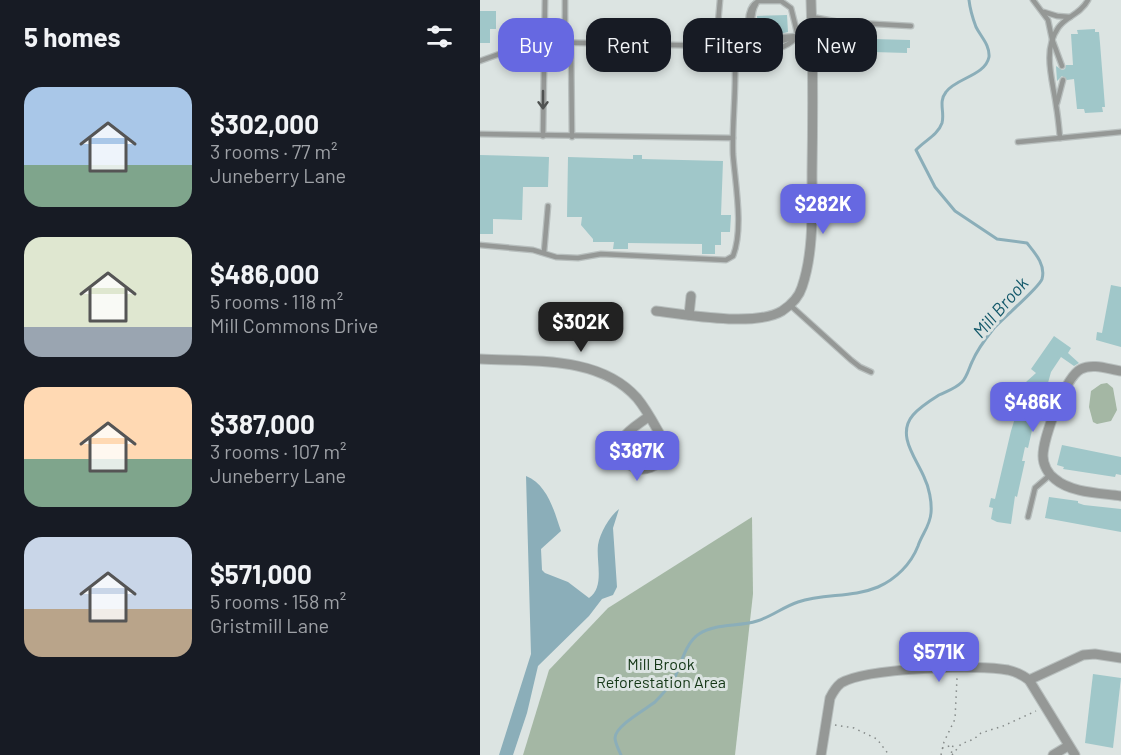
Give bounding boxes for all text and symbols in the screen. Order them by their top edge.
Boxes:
chip: Buy [498,18,574,72]
chip: Rent [586,18,671,72]
chip: Filters [683,18,783,72]
chip: New [795,18,877,72]
icon: filters [423,20,456,53]
text: 5 homes [24,21,121,52]
one-way arrow [537,90,549,110]
text: $302,000 [210,108,319,139]
icon: home [72,111,144,183]
text: 3 rooms · 77 m² [210,139,338,163]
text: Juneberry Lane [210,163,346,187]
pin: $282K [781,184,865,235]
text: $282K [794,191,852,215]
text: $486,000 [210,258,319,289]
icon: home [72,261,144,333]
water label: Mill Brook [968,272,1033,342]
text: 5 rooms · 118 m² [210,289,343,313]
pin: $302K [539,302,623,353]
text: $302K [552,309,610,333]
text: Mill Commons Drive [210,313,378,337]
pin: $486K [991,382,1075,433]
text: $486K [1004,389,1062,413]
text: $387,000 [210,408,315,439]
icon: home [72,411,144,483]
pin: $387K [595,431,679,482]
text: $387K [609,438,665,462]
text: 3 rooms · 107 m² [210,439,346,463]
text: Juneberry Lane [210,463,346,487]
text: $571,000 [210,558,312,589]
icon: home [72,561,144,633]
text: 5 rooms · 158 m² [210,589,346,613]
text: Gristmill Lane [210,613,329,637]
pin: $571K [897,632,981,683]
text: $571K [913,639,965,663]
park label: Mill Brook Reforestation Area [596,654,726,691]

